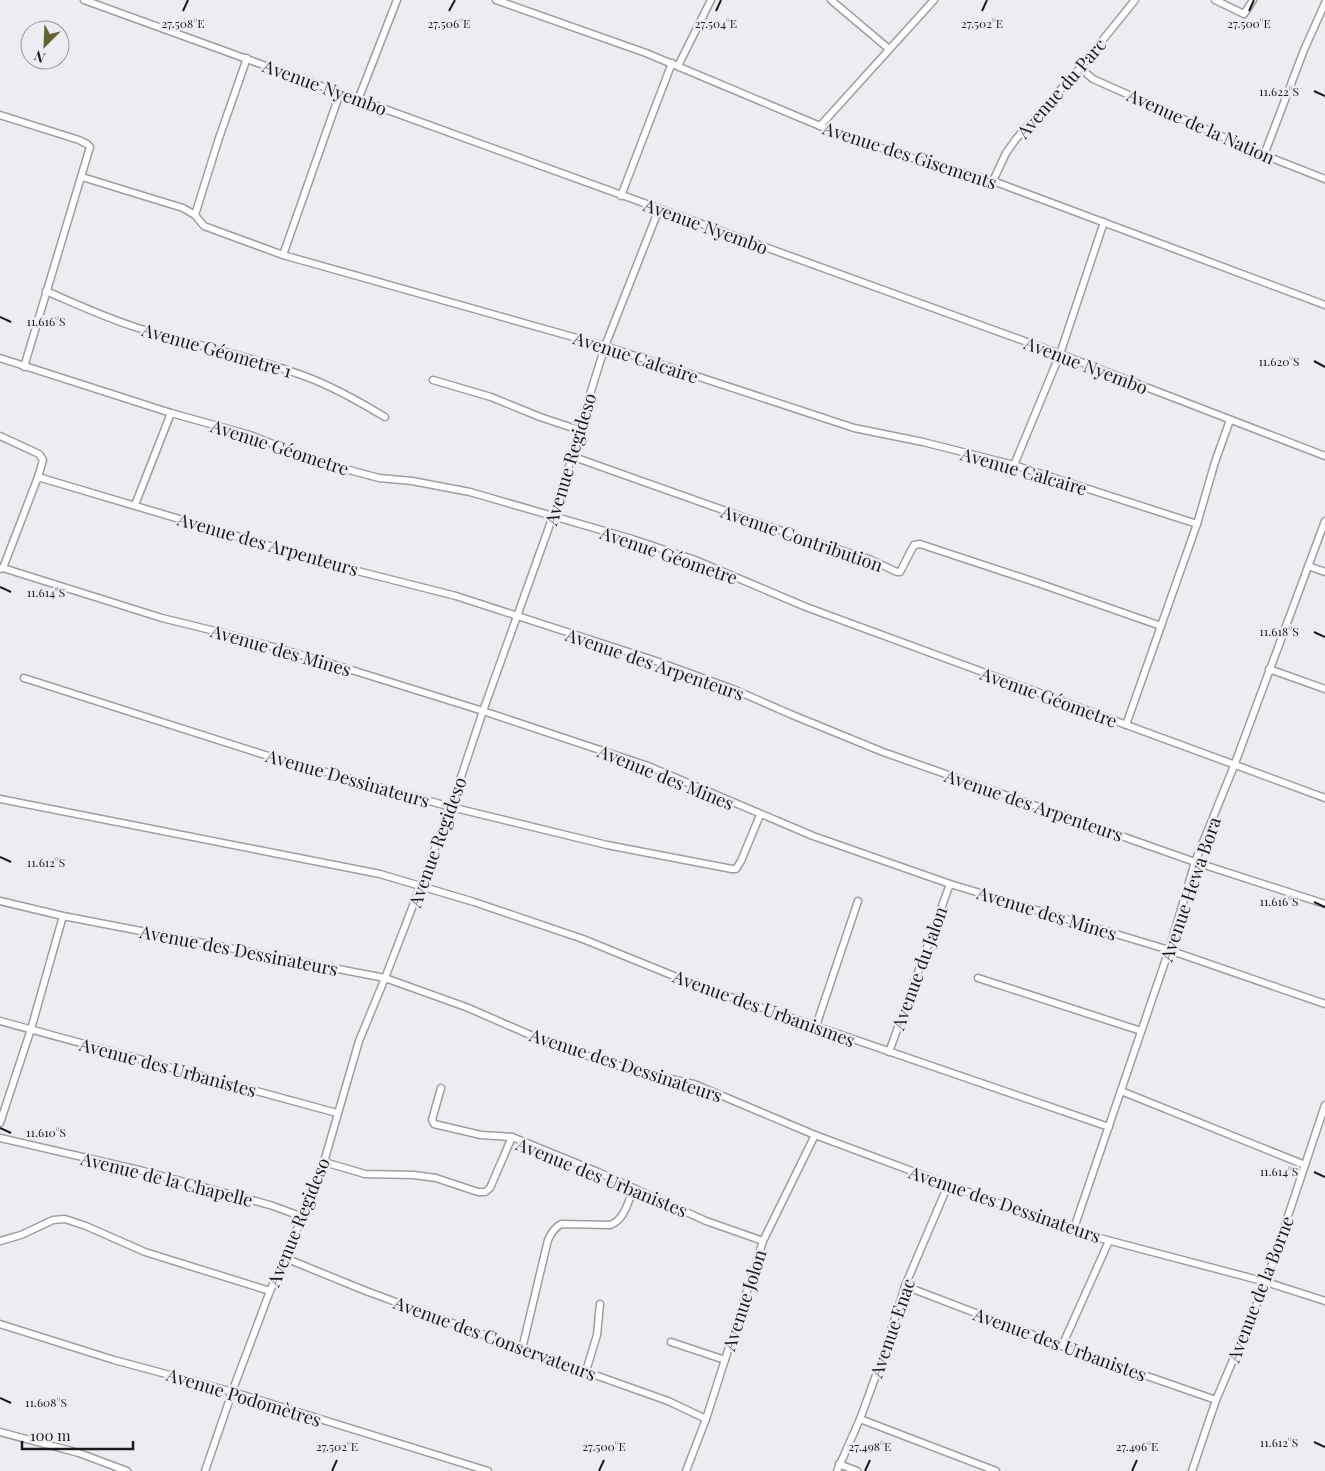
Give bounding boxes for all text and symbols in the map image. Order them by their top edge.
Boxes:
text: 27.508°E [162,15,204,31]
text: 27.506°E [428,15,470,31]
text: 27.504°E [695,15,737,31]
text: 27.502°E [961,15,1003,31]
text: 27.500°E [1227,15,1271,31]
north arrow [20,20,70,70]
street label: Avenue du Parc [1010,33,1111,144]
text: N [31,47,48,68]
street label: Avenue Nyembo [259,53,390,121]
street label: Avenue de la Nation [1122,82,1279,169]
text: 11.622°S [1259,83,1299,99]
street label: Avenue des Gisements [819,115,1000,194]
street label: Avenue Nyembo [640,192,771,260]
text: 11.616°S [26,313,66,329]
street label: Avenue Géometre 1 [138,317,295,383]
street label: Avenue Calcaire [570,325,702,388]
street label: Avenue Nyembo [1020,330,1151,400]
text: 11.620°S [1258,353,1300,369]
street label: Avenue Regideso [538,390,602,529]
street label: Avenue Géometre [207,413,352,481]
street label: Avenue Calcaire [957,441,1090,500]
street label: Avenue Contribution [717,499,886,577]
street label: Avenue des Arpenteurs [174,506,361,581]
street label: Avenue Géometre [596,520,741,590]
text: 11.614°S [27,584,65,600]
street label: Avenue des Mines [207,618,354,681]
street label: Avenue des Arpenteurs [562,622,747,706]
text: 11.618°S [1259,623,1299,639]
street label: Avenue Géometre [976,661,1121,733]
street label: Avenue des Mines [593,738,738,815]
street label: Avenue Dessinateurs [262,743,433,813]
street label: Avenue des Arpenteurs [941,763,1126,847]
street label: Avenue Regideso [402,773,472,911]
street label: Avenue Hewa Bora [1154,814,1226,965]
text: 11.612°S [27,854,65,870]
street label: Avenue des Mines [973,880,1120,946]
text: 11.616°S [1259,893,1299,909]
street label: Avenue du Jalon [885,903,952,1034]
street label: Avenue des Dessinateurs [137,919,340,981]
street label: Avenue des Urbanismes [669,964,858,1052]
street label: Avenue des Dessinateurs [526,1022,725,1107]
street label: Avenue des Urbanistes [76,1032,259,1102]
text: 11.610°S [26,1124,66,1140]
street label: Avenue des Urbanistes [512,1131,691,1222]
street label: Avenue de la Chapelle [77,1146,256,1212]
street label: Avenue Regideso [261,1154,335,1291]
street label: Avenue des Dessinateurs [905,1160,1104,1248]
text: 11.614°S [1260,1163,1298,1179]
street label: Avenue de la Borne [1221,1212,1299,1366]
street label: Avenue Jolon [716,1246,772,1354]
street label: Avenue Enac [864,1275,920,1382]
street label: Avenue des Conservateurs [390,1290,600,1386]
street label: Avenue des Urbanistes [969,1301,1150,1386]
street label: Avenue Podomètres [163,1362,324,1432]
text: 11.608°S [25,1394,67,1410]
scale bar [22,1418,134,1450]
text: 100 m [30,1425,71,1445]
text: 11.612°S [1260,1434,1298,1450]
text: 27.502°E [316,1438,358,1454]
text: 27.500°E [582,1438,626,1454]
text: 27.498°E [849,1438,891,1454]
text: 27.496°E [1116,1438,1158,1454]

